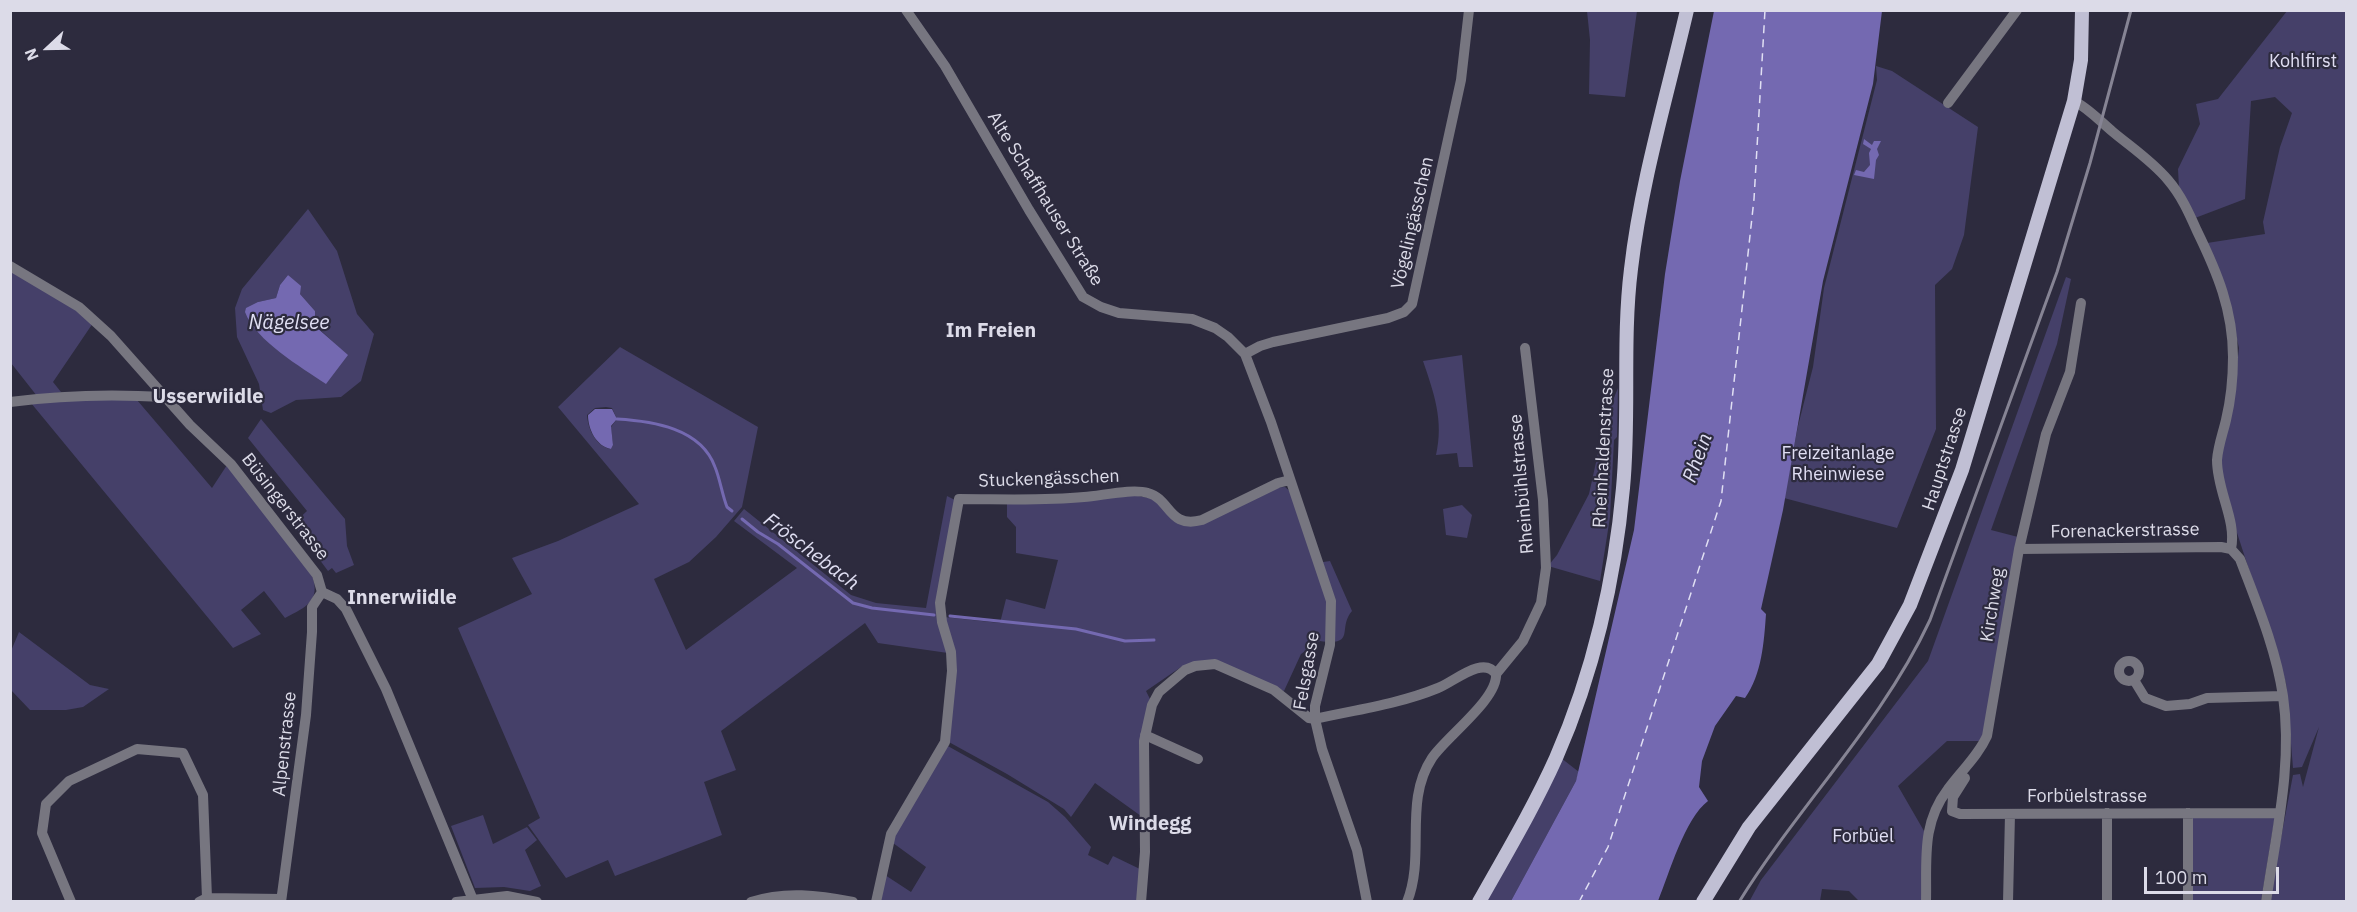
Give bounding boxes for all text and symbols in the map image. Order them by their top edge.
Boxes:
north arrow [18,18,78,78]
text: N [20,46,43,64]
park label: Kohlfirst [2269,51,2337,73]
street label: Alte Schaffhauser Straße [982,108,1108,290]
street label: Vögelingässchen [1387,155,1439,291]
water label: Nägelsee [249,311,329,335]
district label: Im Freien [946,319,1036,343]
street label: Rheinhaldenstrasse [1589,368,1619,528]
district label: Usserwiidle [152,385,264,409]
street label: Hauptstrasse [1918,404,1972,514]
street label: Rheinbühlstrasse [1505,413,1539,555]
water label: Rhein [1678,430,1718,486]
park label: Freizeitanlage Rheinwiese [1781,443,1895,486]
street label: Büsingerstrasse [237,449,333,565]
street label: Stuckengässchen [978,466,1120,492]
water label: Fröschebach [758,508,864,596]
street label: Forenackerstrasse [2050,519,2200,543]
street label: Kirchweg [1976,566,2010,644]
district label: Innerwiidle [347,586,457,610]
street label: Felsgasse [1289,630,1325,712]
street label: Alpenstrasse [269,690,301,798]
street label: Forbüelstrasse [2027,786,2147,808]
district label: Windegg [1109,812,1191,836]
park label: Forbüel [1832,826,1894,848]
scale bar [2147,855,2282,893]
text: 100 m [2155,866,2207,889]

